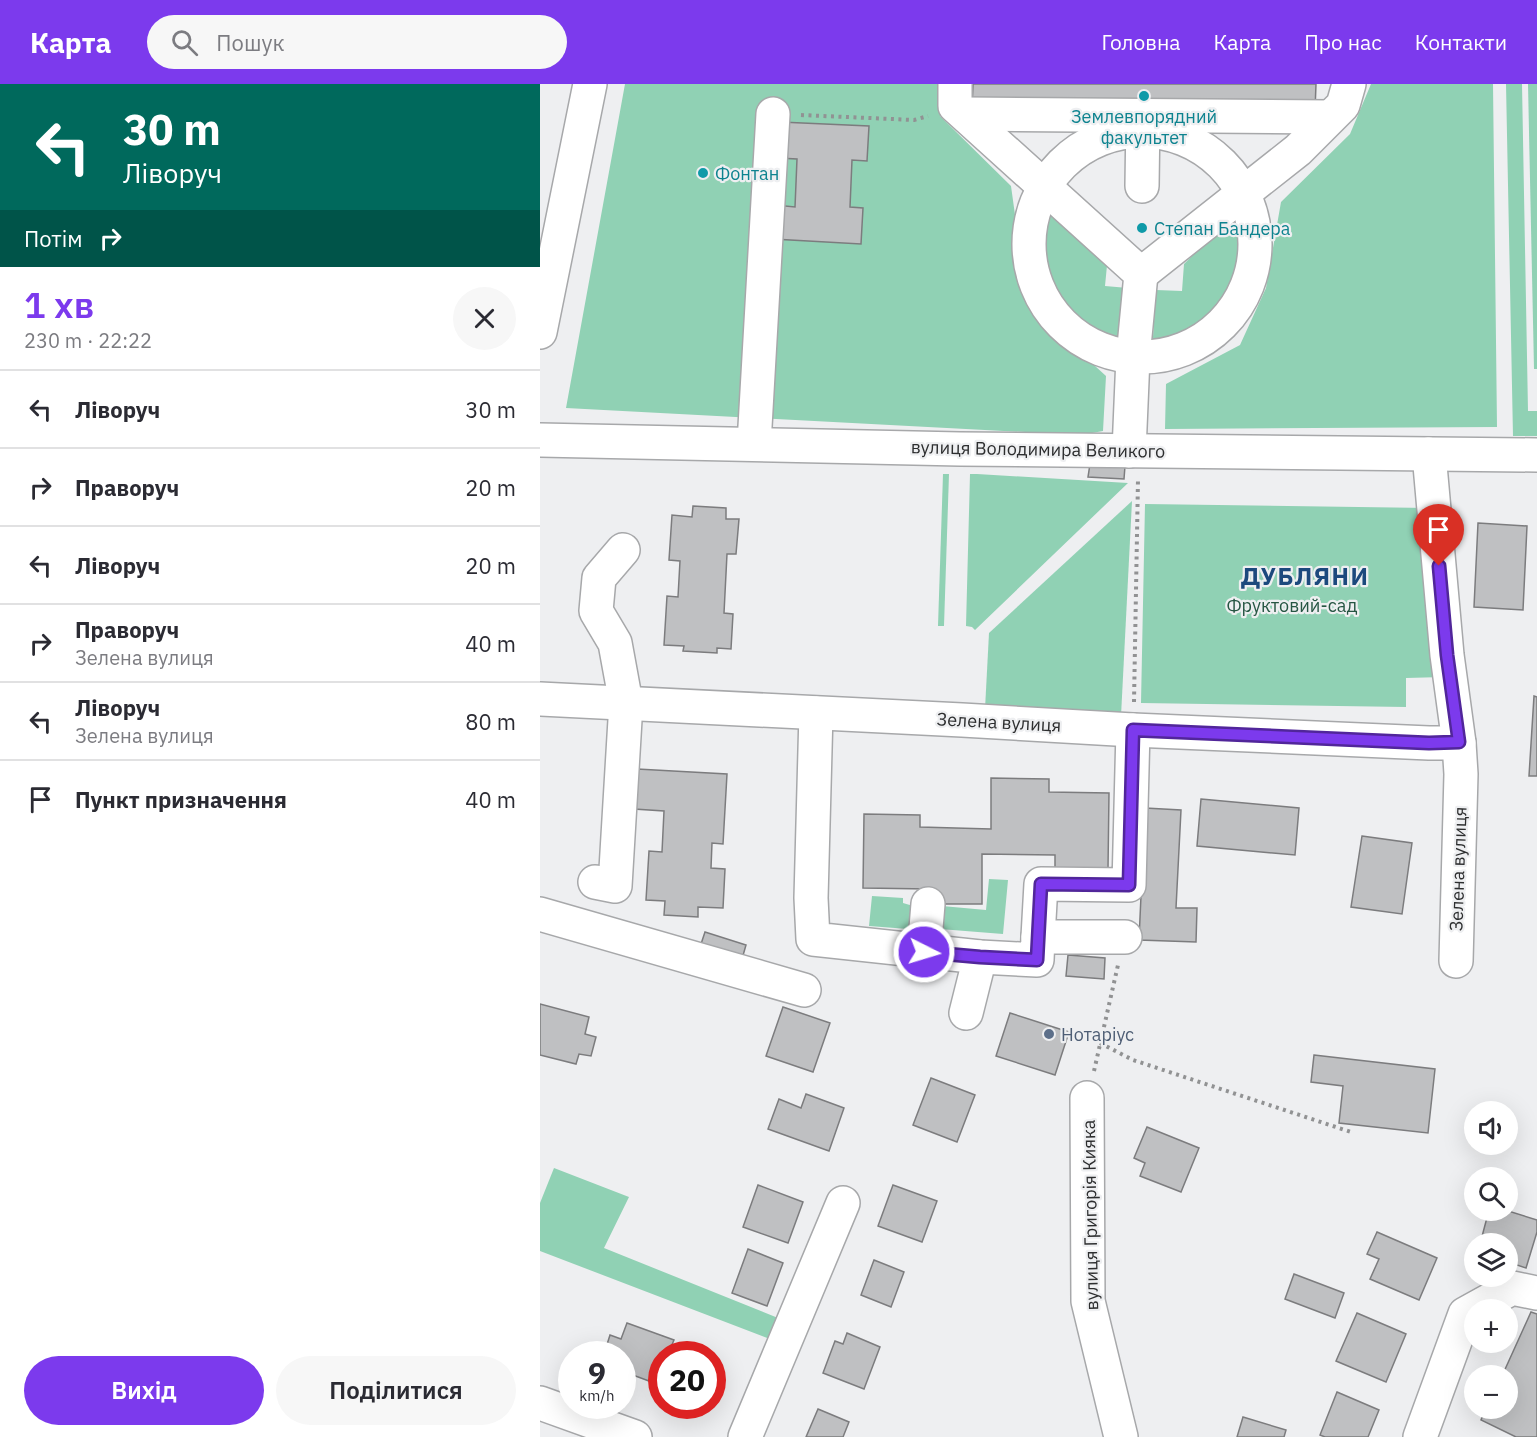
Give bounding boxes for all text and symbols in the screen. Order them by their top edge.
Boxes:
search box [147,15,567,69]
text: Карта [30,24,111,61]
icon: search [168,26,201,59]
text: Пошук [216,28,285,57]
text: Головна [1102,28,1180,56]
text: Карта [1213,28,1271,56]
text: Про нас [1304,28,1382,56]
text: Контакти [1415,28,1507,56]
marker: Землевпорядний факультет [1137,89,1151,103]
text: 30 m [123,102,221,157]
place label: Землевпорядний факультет [1071,105,1217,149]
icon: left [24,108,102,186]
text: Ліворуч [123,155,222,190]
place label: Фонтан [715,162,779,185]
marker: Фонтан [696,166,710,180]
place label: Степан Бандера [1154,217,1291,240]
marker: Степан Бандера [1135,221,1149,235]
icon: right [94,222,127,255]
text: Потім [24,224,82,253]
text: 1 хв [24,281,94,328]
button: close [453,287,516,350]
text: 230 m · 22:22 [24,327,152,354]
icon: left [24,393,57,426]
text: Ліворуч [75,395,160,424]
text: 30 m [465,395,516,424]
street label: вулиця Володимира Великого [911,435,1165,463]
icon: right [24,471,57,504]
text: Праворуч [75,473,179,502]
text: 20 m [465,473,516,502]
pin [1413,504,1464,566]
icon: arrive [1422,513,1455,546]
icon: left [24,549,57,582]
text: Ліворуч [75,551,160,580]
text: 20 m [465,551,516,580]
district label: ДУБЛЯНИ [1241,560,1369,592]
park label: Фруктовий-сад [1226,594,1358,617]
text: Праворуч [75,615,179,644]
icon: right [24,627,57,660]
text: 40 m [465,629,516,658]
text: Зелена вулиця [75,644,214,671]
text: Ліворуч [75,693,160,722]
icon: left [24,705,57,738]
text: 80 m [465,707,516,736]
street label: Зелена вулиця [936,707,1062,737]
text: Зелена вулиця [75,722,214,749]
icon: arrive [24,783,57,816]
text: Пункт призначення [75,785,287,814]
text: 40 m [465,785,516,814]
street label: Зелена вулиця [1444,806,1472,932]
position arrow [892,920,956,984]
place label: Нотаріус [1061,1023,1134,1046]
marker: Нотаріус [1042,1027,1056,1041]
map controls [1464,1101,1518,1419]
button: sound [1464,1101,1518,1155]
street label: вулиця Григорія Кияка [1077,1119,1103,1310]
button: search [1464,1167,1518,1221]
button: layers [1464,1233,1518,1287]
button: + [1464,1299,1518,1353]
speed limit sign: 20 [648,1341,726,1419]
text: 9 [588,1353,606,1392]
button: Вихід [24,1356,264,1425]
button: Поділитися [276,1356,516,1425]
button: − [1464,1365,1518,1419]
text: km/h [579,1386,615,1405]

